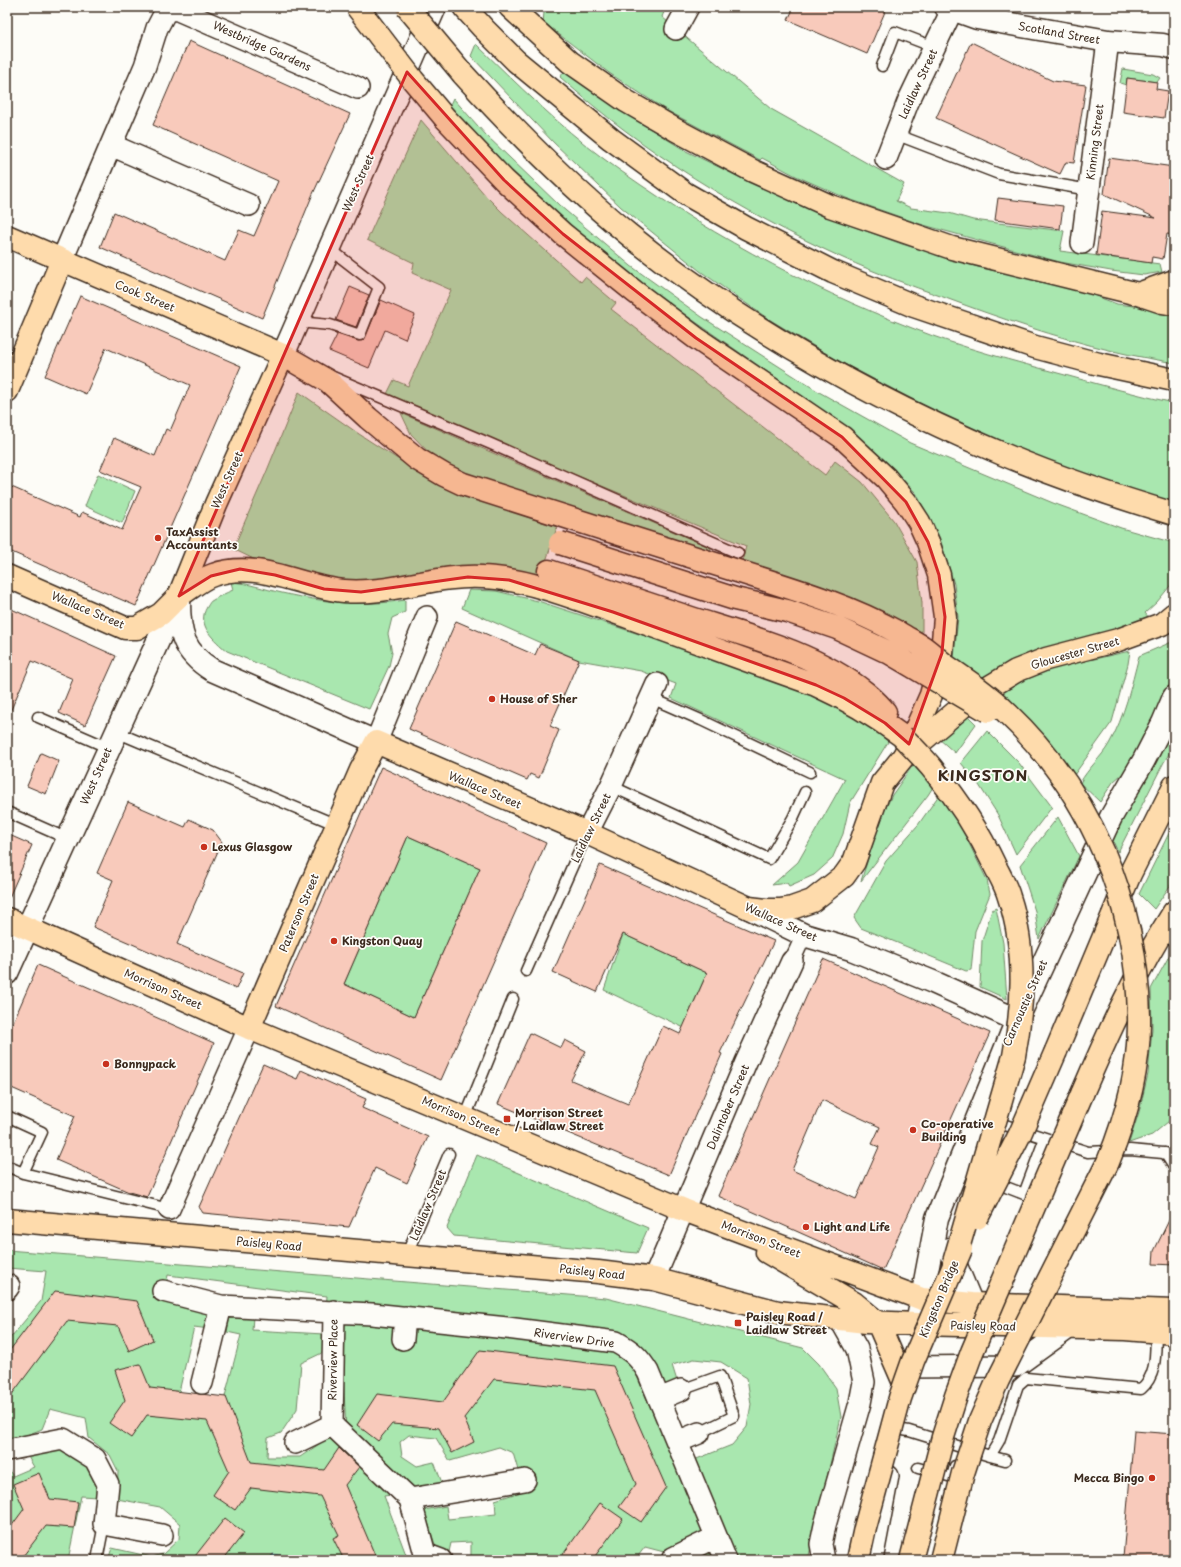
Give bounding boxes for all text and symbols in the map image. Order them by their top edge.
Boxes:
street label: Westbridge Gardens [210,16,314,75]
street label: Scotland Street [1017,17,1102,48]
street label: Laidlaw Street [894,45,941,122]
street label: Kinning Street [1081,102,1108,181]
street label: West Street [337,151,378,214]
street label: Cook Street [113,275,178,316]
street label: West Street [206,448,247,511]
place label: TaxAssist Accountants [166,523,238,553]
marker: TaxAssist Accountants [153,533,163,543]
street label: Wallace Street [49,587,128,633]
street label: Gloucester Street [1029,632,1121,673]
place label: House of Sher [500,690,578,707]
marker: House of Sher [487,694,497,704]
street label: West Street [75,744,116,807]
district label: KINGSTON [938,763,1028,786]
street label: Wallace Street [446,767,525,813]
street label: Laidlaw Street [566,790,615,866]
place label: Lexus Glasgow [212,838,293,855]
marker: Lexus Glasgow [199,842,209,852]
street label: Paterson Street [274,870,323,955]
street label: Wallace Street [742,898,821,945]
place label: Kingston Quay [342,932,422,949]
marker: Kingston Quay [329,936,339,946]
street label: Carnoustie Street [998,956,1051,1049]
street label: Morrison Street [121,964,205,1014]
place label: Bonnypack [114,1055,177,1072]
marker: Bonnypack [101,1059,111,1069]
street label: Dalintober Street [702,1061,753,1152]
street label: Morrison Street [419,1091,504,1140]
place label: Morrison Street / Laidlaw Street [514,1104,604,1134]
marker: Morrison Street / Laidlaw Street [502,1114,512,1124]
place label: Co-operative Building [921,1115,994,1145]
marker: Co-operative Building [908,1125,918,1135]
street label: Laidlaw Street [405,1166,450,1243]
street label: Morrison Street [719,1216,804,1262]
place label: Light and Life [814,1218,890,1235]
marker: Light and Life [801,1222,811,1232]
street label: Paisley Road [235,1232,303,1255]
street label: Kingston Bridge [915,1257,963,1340]
street label: Paisley Road [558,1260,626,1283]
place label: Paisley Road / Laidlaw Street [746,1308,827,1338]
street label: Paisley Road [950,1316,1016,1335]
marker: Paisley Road / Laidlaw Street [733,1318,743,1328]
street label: Riverview Place [323,1319,342,1401]
street label: Riverview Drive [533,1323,616,1352]
place label: Mecca Bingo [1074,1469,1144,1486]
marker: Mecca Bingo [1147,1473,1157,1483]

